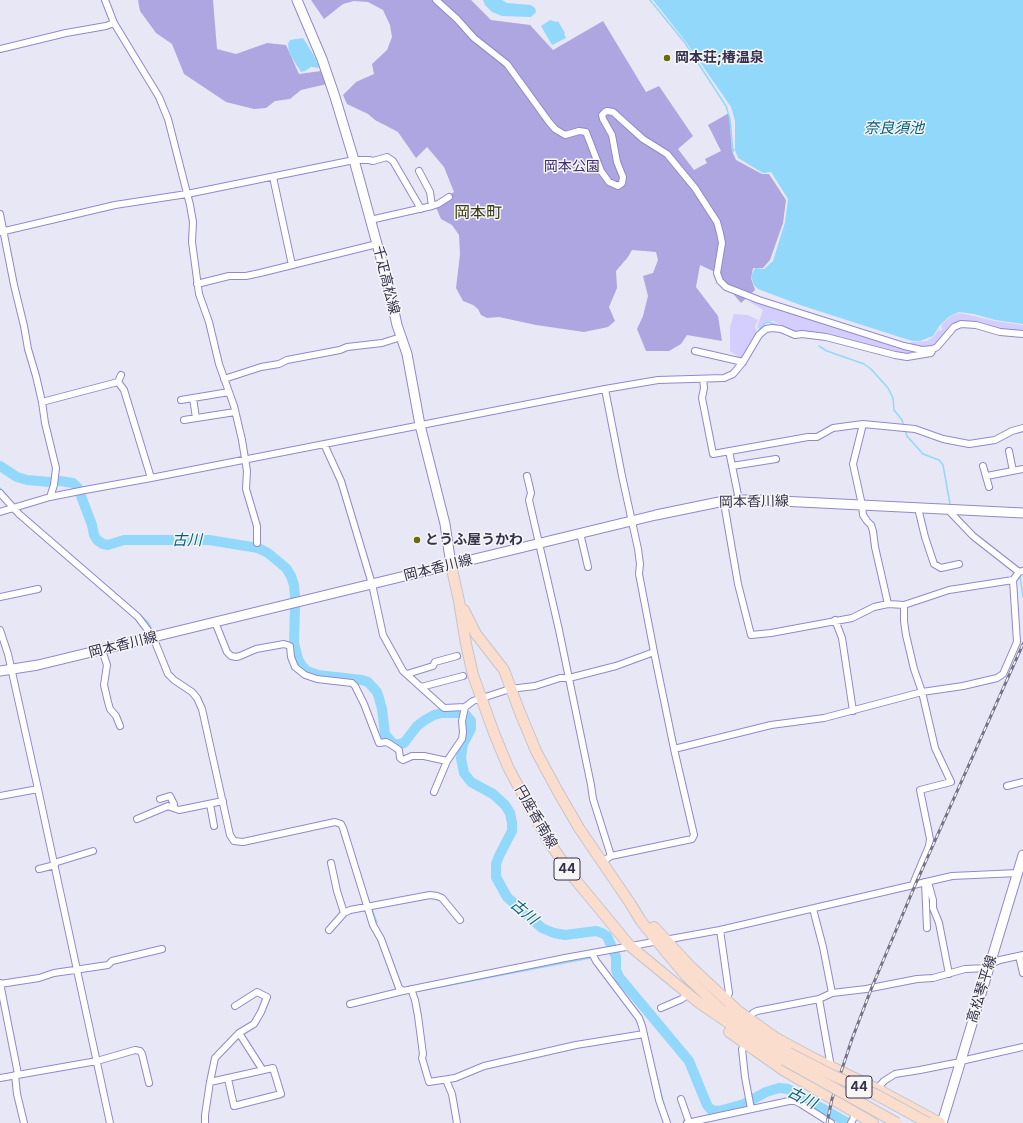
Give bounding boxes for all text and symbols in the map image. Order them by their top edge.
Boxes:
place label: 岡本荘;椿温泉 [675,50,764,66]
marker: 岡本荘;椿温泉 [662,53,672,63]
water label: 奈良須池 [864,119,924,137]
park label: 岡本公園 [544,159,600,175]
district label: 岡本町 [454,203,502,223]
street label: 千疋高松線 [369,244,403,316]
street label: 岡本香川線 [719,493,789,511]
water label: 古川 [172,531,202,549]
place label: とうふ屋うかわ [425,532,523,548]
marker: とうふ屋うかわ [412,535,422,545]
street label: 岡本香川線 [402,551,474,585]
street label: 岡本香川線 [87,628,159,662]
street label: 円座香南線 [511,782,561,852]
road number: 44 [554,858,580,880]
water label: 古川 [507,895,541,929]
street label: 高松琴平線 [964,953,1000,1025]
road number: 44 [846,1076,872,1098]
water label: 古川 [785,1083,819,1113]

